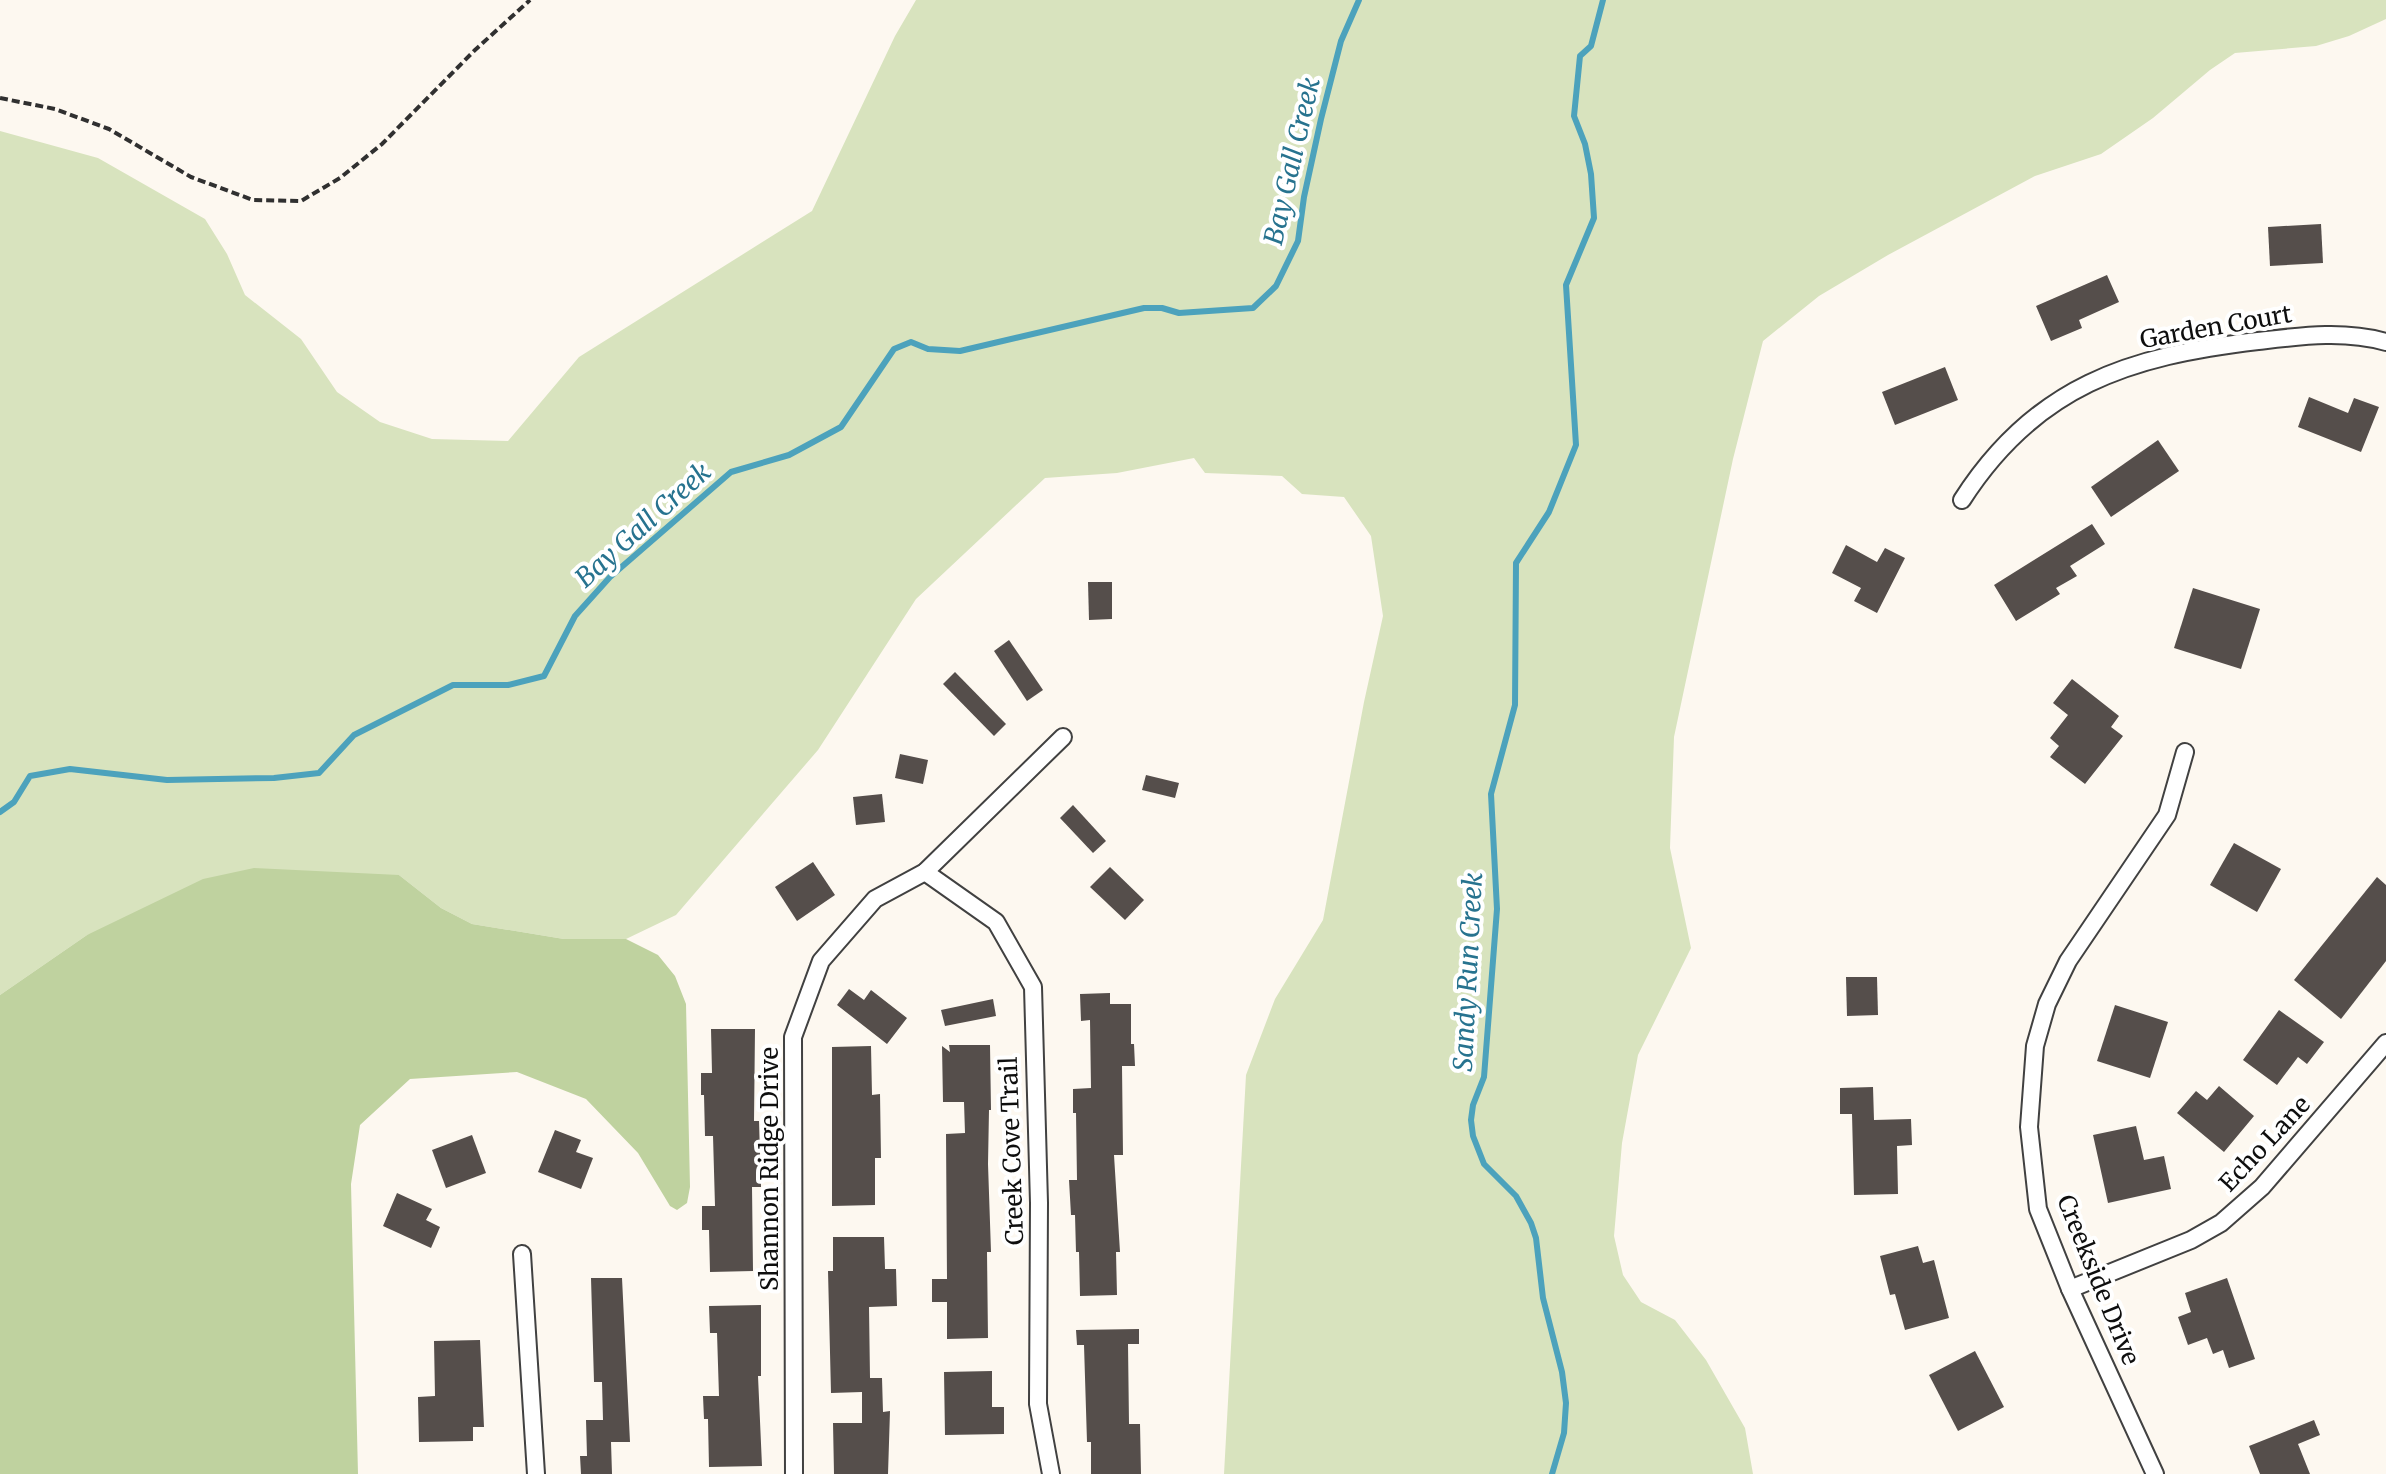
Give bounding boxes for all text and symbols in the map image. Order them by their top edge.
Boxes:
water label: Bay Gall Creek [1256,74,1327,248]
street label: Garden Court [2138,298,2295,355]
water label: Bay Gall Creek [568,455,717,594]
water label: Sandy Run Creek [1446,872,1489,1072]
street label: Shannon Ridge Drive [754,1047,785,1291]
street label: Creek Cove Trail [993,1056,1030,1246]
street label: Echo Lane [2213,1089,2317,1198]
street label: Creekside Drive [2050,1190,2147,1369]

